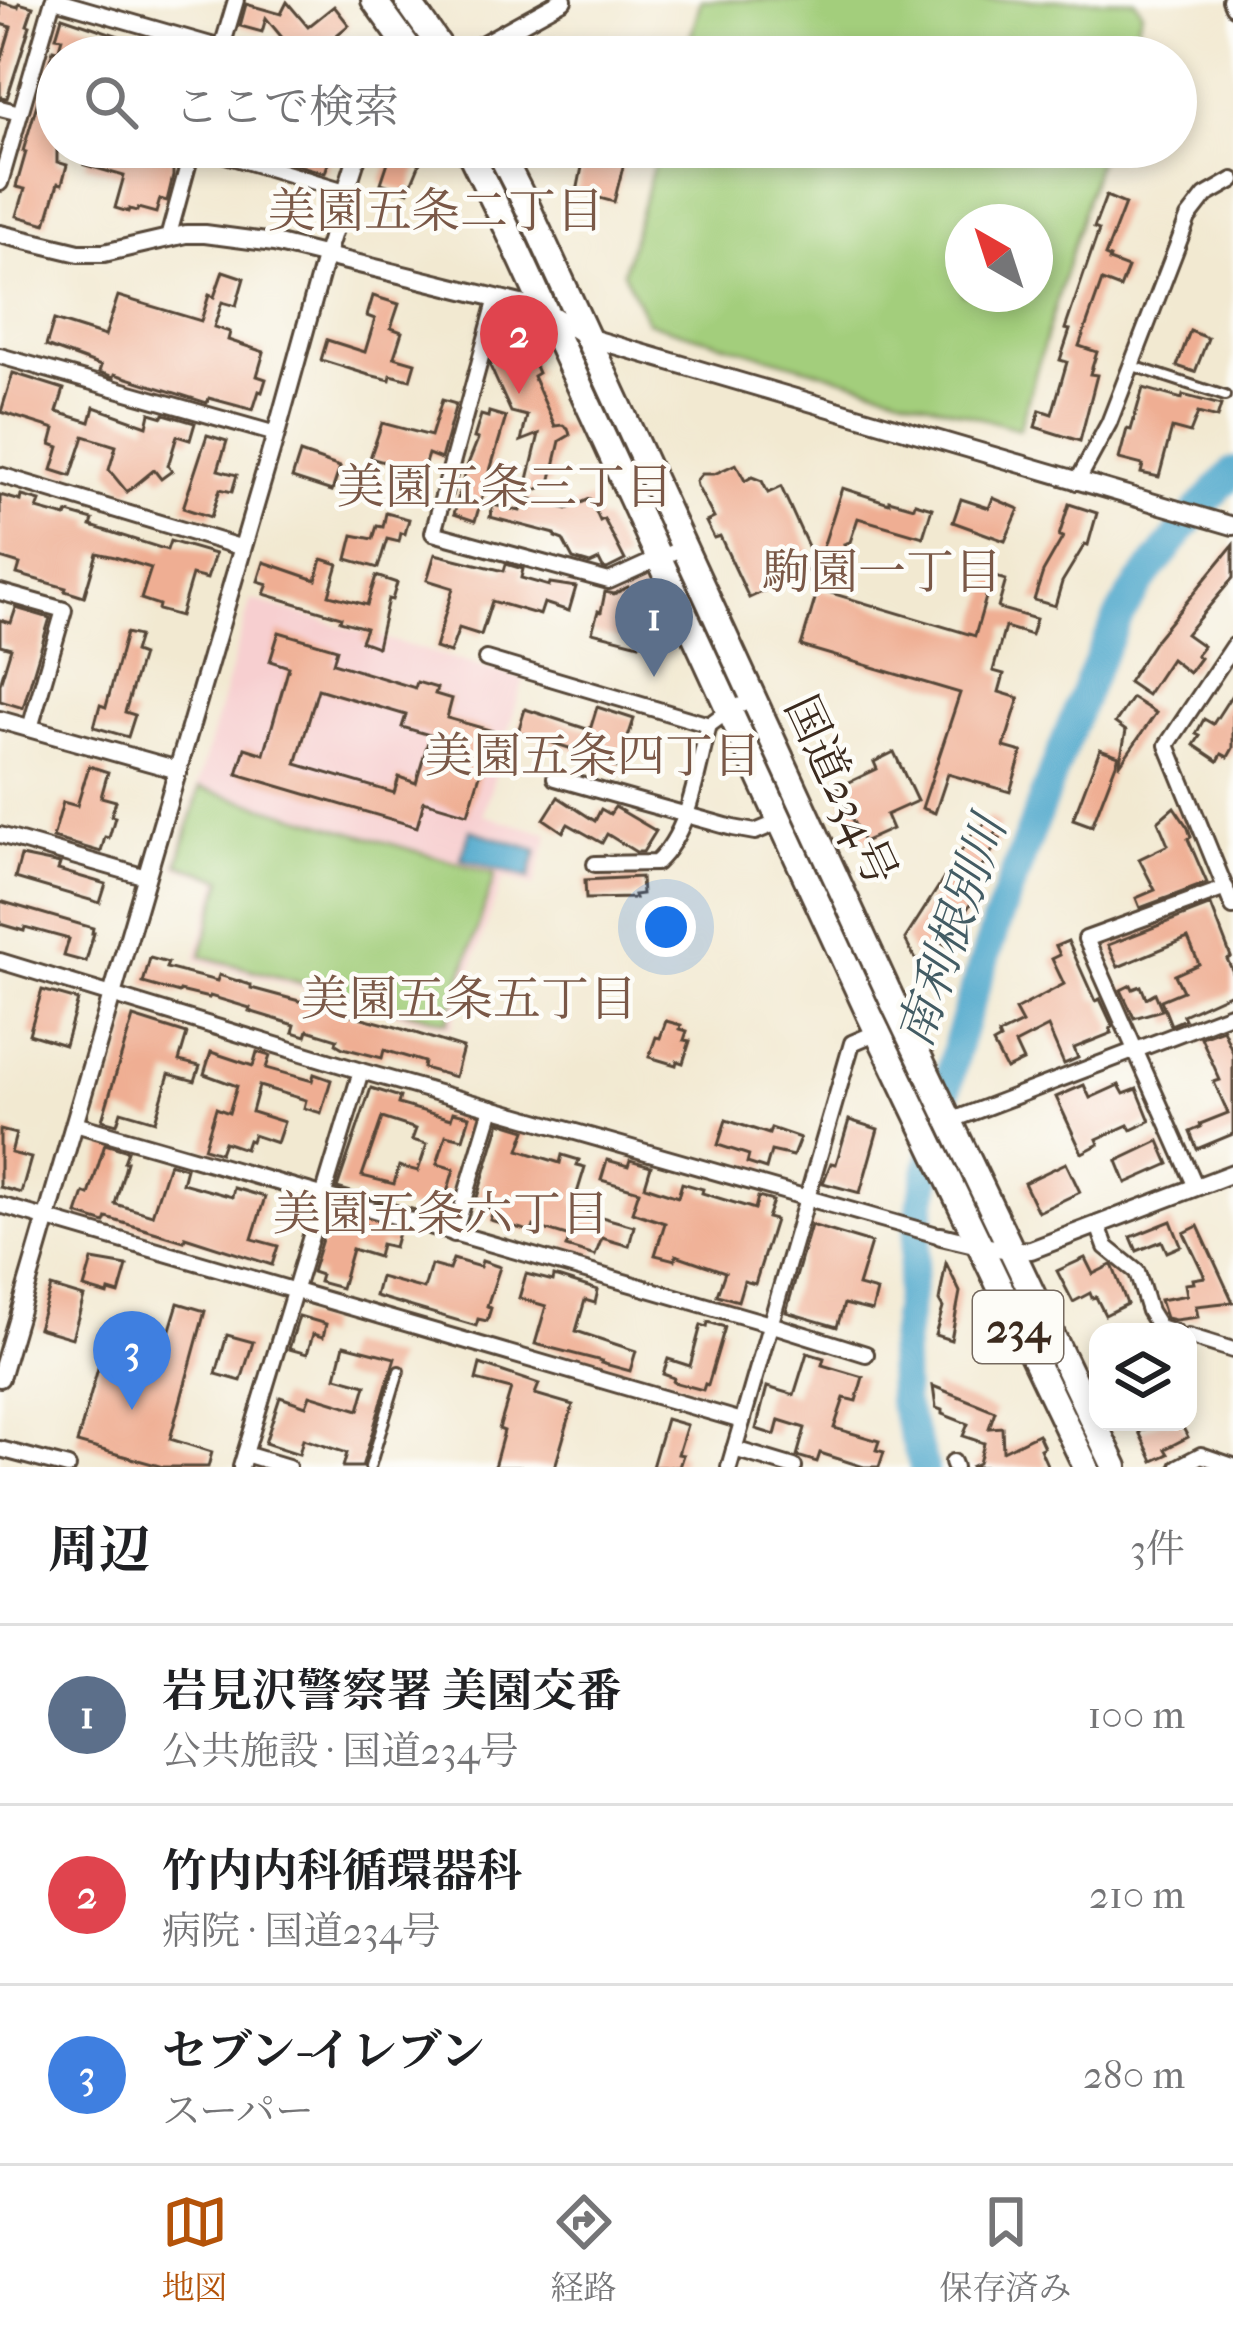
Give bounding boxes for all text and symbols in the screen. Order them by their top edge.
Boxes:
search box [36,36,1197,168]
icon: search [78,69,144,135]
text: ここで検索 [174,81,399,134]
district label: 美園五条二丁目 [268,183,604,239]
north arrow [945,204,1053,312]
pin: 2 [480,295,558,394]
district label: 美園五条三丁目 [337,459,673,515]
district label: 駒園一丁目 [762,544,1002,600]
pin: 1 [615,578,693,677]
street label: 国道234号 [774,687,908,894]
district label: 美園五条四丁目 [425,728,761,784]
water label: 南利根別川 [886,804,1019,1054]
your location [636,897,696,957]
district label: 美園五条五丁目 [301,971,637,1027]
district label: 美園五条六丁目 [273,1186,609,1242]
road number: 234 [973,1291,1063,1363]
pin: 3 [93,1311,171,1410]
map controls [1089,1323,1197,1431]
button: layers [1089,1323,1197,1431]
text: 周辺 [48,1520,150,1580]
text: 3件 [1130,1526,1185,1572]
text: 岩見沢警察署 美園交番 [162,1665,622,1718]
text: 1 [80,1692,94,1738]
text: 100 m [1087,1692,1185,1738]
text: 公共施設 · 国道234号 [162,1728,519,1774]
text: 竹内内科循環器科 [162,1845,522,1898]
text: 2 [77,1872,97,1918]
text: 210 m [1089,1872,1185,1918]
text: 病院 · 国道234号 [162,1908,441,1954]
text: セブン-イレブン [162,2025,485,2078]
text: 3 [79,2052,95,2098]
text: 280 m [1083,2052,1185,2098]
text: スーパー [162,2088,314,2134]
tab: 地図 [162,2189,228,2308]
tab: 経路 [551,2189,617,2308]
tab: 保存済み [940,2189,1072,2308]

